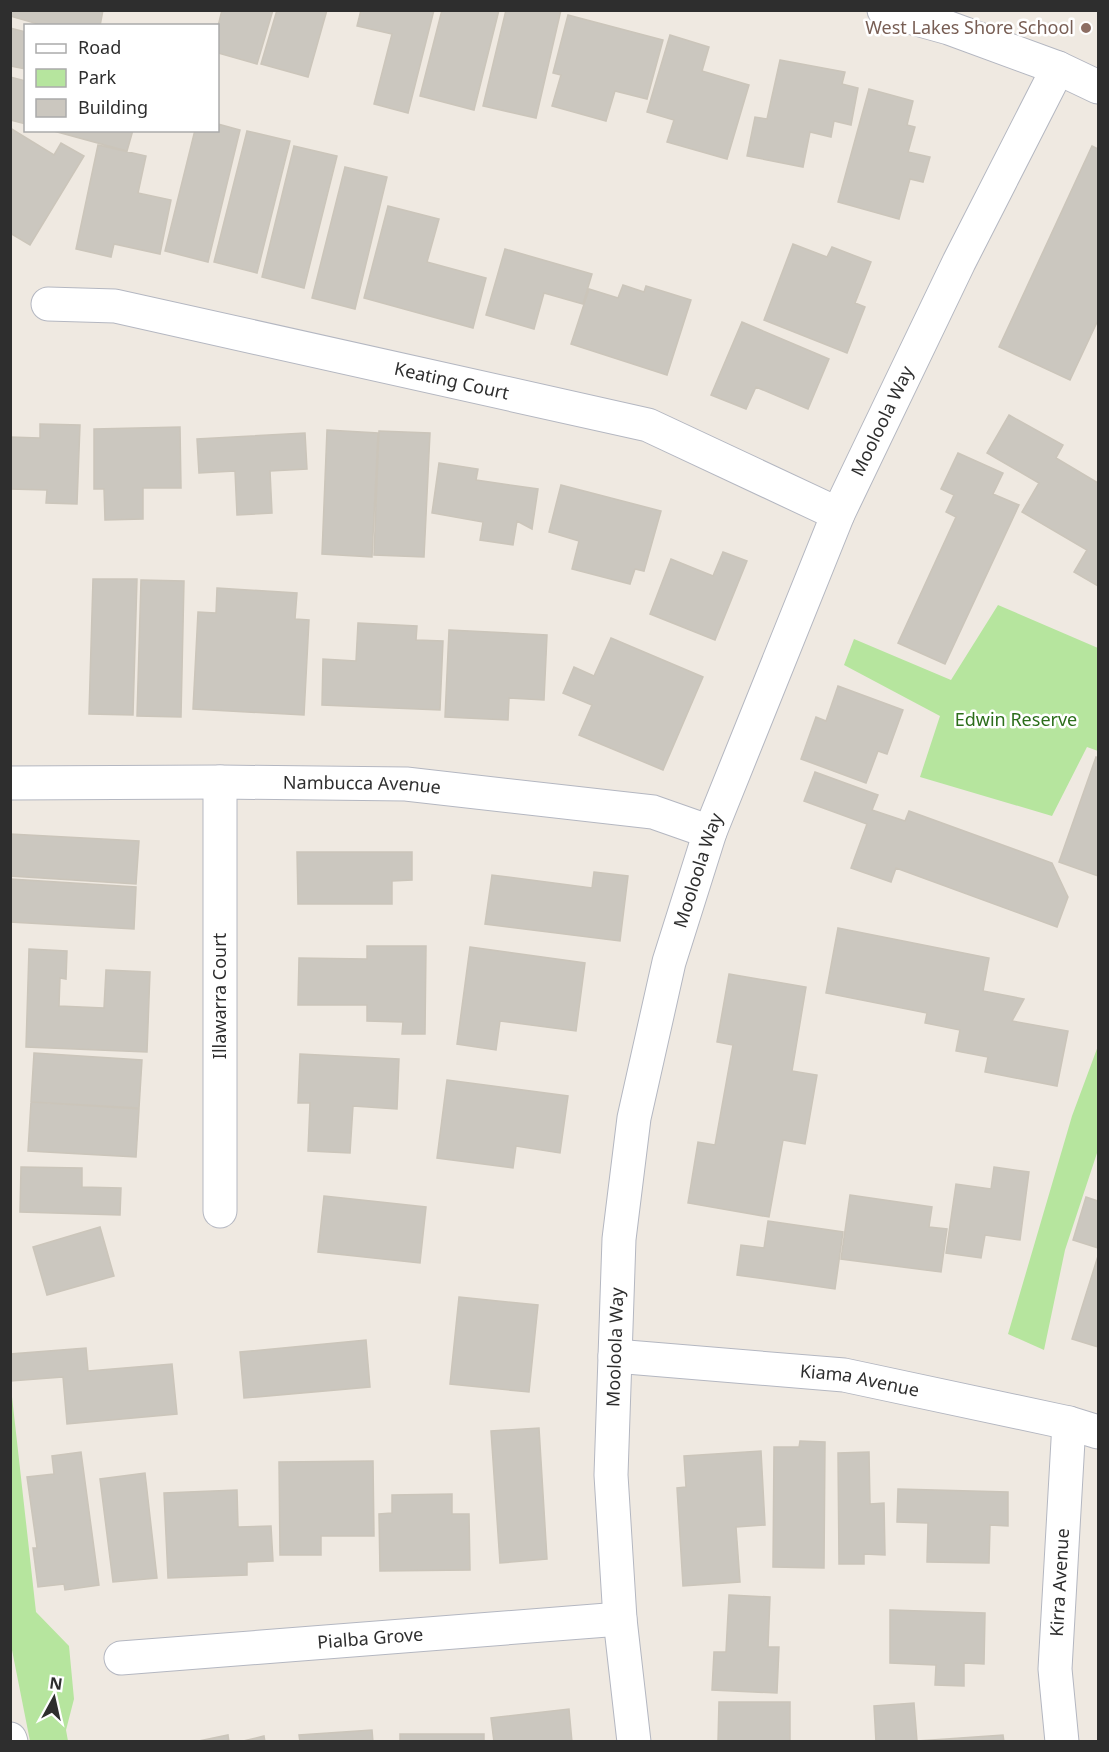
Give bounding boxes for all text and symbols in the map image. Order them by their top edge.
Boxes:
place label: West Lakes Shore School [865,15,1074,39]
marker: West Lakes Shore School [1079,21,1093,35]
legend [24,24,219,132]
text: Road [78,35,121,59]
text: Park [78,65,116,89]
text: Building [78,95,148,119]
street label: Keating Court [392,356,512,405]
street label: Mooloola Way [845,361,919,480]
park label: Edwin Reserve [955,707,1077,731]
street label: Nambucca Avenue [283,770,442,799]
street label: Mooloola Way [667,808,728,931]
street label: Illawarra Court [207,932,231,1059]
street label: Mooloola Way [600,1286,628,1407]
street label: Kiama Avenue [799,1358,922,1402]
street label: Kirra Avenue [1044,1528,1074,1637]
street label: Pialba Grove [316,1621,424,1654]
north arrow [24,1668,84,1728]
text: N [48,1671,64,1695]

